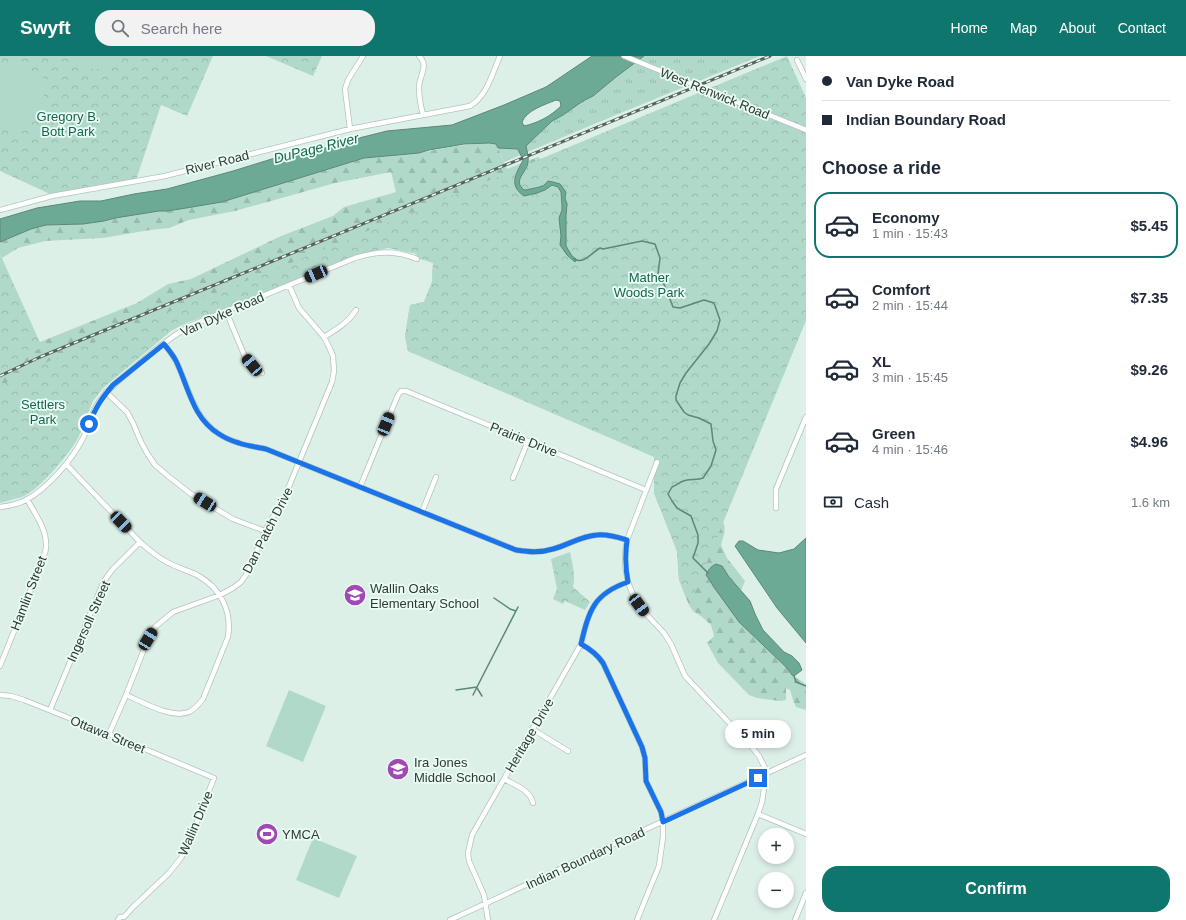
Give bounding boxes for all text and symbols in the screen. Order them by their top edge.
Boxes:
search box [95,10,375,46]
text: Swyft [20,17,71,38]
icon: search [109,17,131,39]
text: Search here [141,20,222,37]
text: Home [951,20,988,36]
text: Map [1010,20,1037,36]
text: About [1059,20,1096,36]
text: Contact [1118,20,1166,36]
street label: West Renwick Road [658,65,772,122]
text: Van Dyke Road [846,73,954,90]
park label: Gregory B. Bott Park [37,109,99,139]
text: Indian Boundary Road [846,111,1006,128]
water label: DuPage River [272,129,362,166]
street label: River Road [184,147,250,178]
text: Choose a ride [822,158,941,178]
icon: car [824,207,860,243]
text: Economy [872,209,940,226]
text: $5.45 [1130,217,1168,234]
text: 1 min · 15:43 [872,226,948,241]
car [303,264,329,284]
park label: Mather Woods Park [614,270,685,300]
icon: car [824,279,860,315]
text: Comfort [872,281,930,298]
street label: Van Dyke Road [178,289,266,340]
text: $7.35 [1130,289,1168,306]
text: 2 min · 15:44 [872,298,948,313]
icon: car [824,351,860,387]
car [240,352,264,378]
text: XL [872,353,891,370]
text: $9.26 [1130,361,1168,378]
text: 3 min · 15:45 [872,370,948,385]
park label: Settlers Park [21,397,66,427]
car [376,411,396,437]
route start [80,415,98,433]
street label: Prairie Drive [488,419,560,460]
icon: car [824,423,860,459]
text: Green [872,425,915,442]
text: $4.96 [1130,433,1168,450]
text: 4 min · 15:46 [872,442,948,457]
street label: Dan Patch Drive [239,485,296,576]
car [192,491,218,513]
icon: cash [822,491,844,513]
text: Cash [854,494,889,511]
text: 1.6 km [1131,495,1170,510]
car [108,509,134,535]
street label: Hamlin Street [7,553,50,633]
street label: Ingersoll Street [64,578,113,664]
place label: Wallin Oaks Elementary School [370,581,479,611]
school or university icon: Wallin Oaks Elementary School [342,582,368,608]
car [627,592,651,618]
car [137,626,159,652]
street label: Heritage Drive [502,696,557,775]
street label: Ottawa Street [68,713,148,756]
callout: 5 min [725,720,791,748]
text: 5 min [741,726,775,741]
place label: Ira Jones Middle School [414,755,496,785]
school or university icon: Ira Jones Middle School [385,756,411,782]
route end [749,769,767,787]
street label: Wallin Drive [175,789,216,858]
sports icon: YMCA [254,821,280,847]
street label: Indian Boundary Road [523,824,647,893]
place label: YMCA [282,827,320,842]
map controls [758,828,794,908]
button: + [758,828,794,864]
button: Confirm [822,866,1170,912]
button: − [758,872,794,908]

